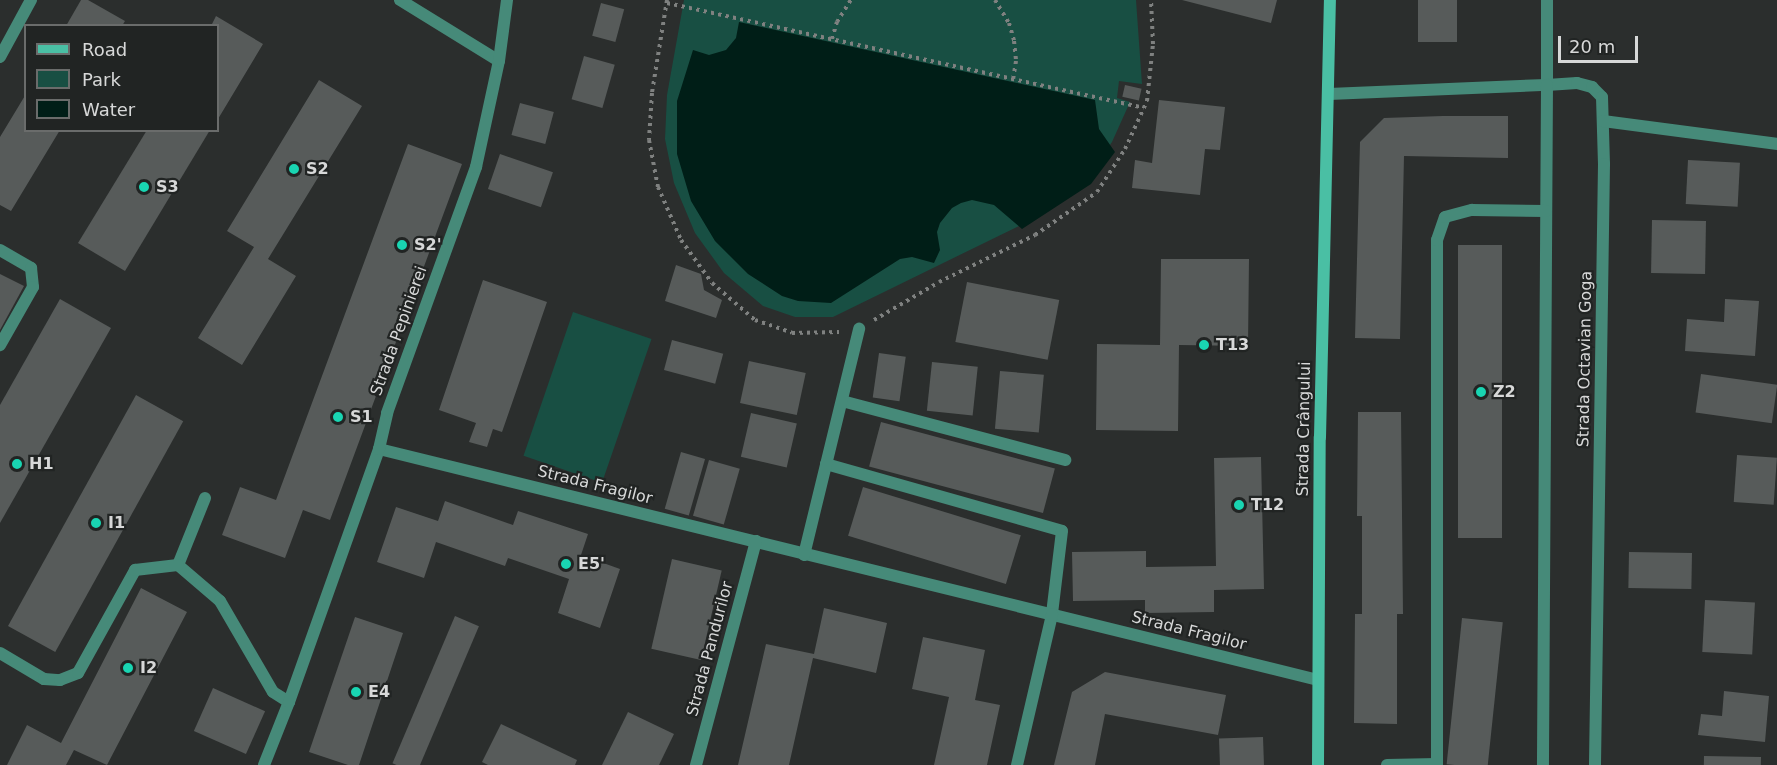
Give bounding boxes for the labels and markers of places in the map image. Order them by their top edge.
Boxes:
place label: S2 [306,159,329,179]
marker: S2 [287,162,301,176]
place label: S3 [156,177,179,197]
marker: S3 [137,180,151,194]
place label: S2' [414,235,442,255]
marker: S2' [395,238,409,252]
place label: T13 [1216,335,1249,355]
marker: T13 [1197,338,1211,352]
place label: Z2 [1493,382,1516,402]
marker: Z2 [1474,385,1488,399]
place label: S1 [350,407,373,427]
marker: S1 [331,410,345,424]
place label: H1 [29,454,54,474]
marker: H1 [10,457,24,471]
place label: T12 [1251,495,1284,515]
marker: T12 [1232,498,1246,512]
place label: I1 [108,513,125,533]
marker: I1 [89,516,103,530]
place label: E5' [578,554,605,574]
marker: E5' [559,557,573,571]
place label: I2 [140,658,157,678]
marker: I2 [121,661,135,675]
place label: E4 [368,682,390,702]
marker: E4 [349,685,363,699]

